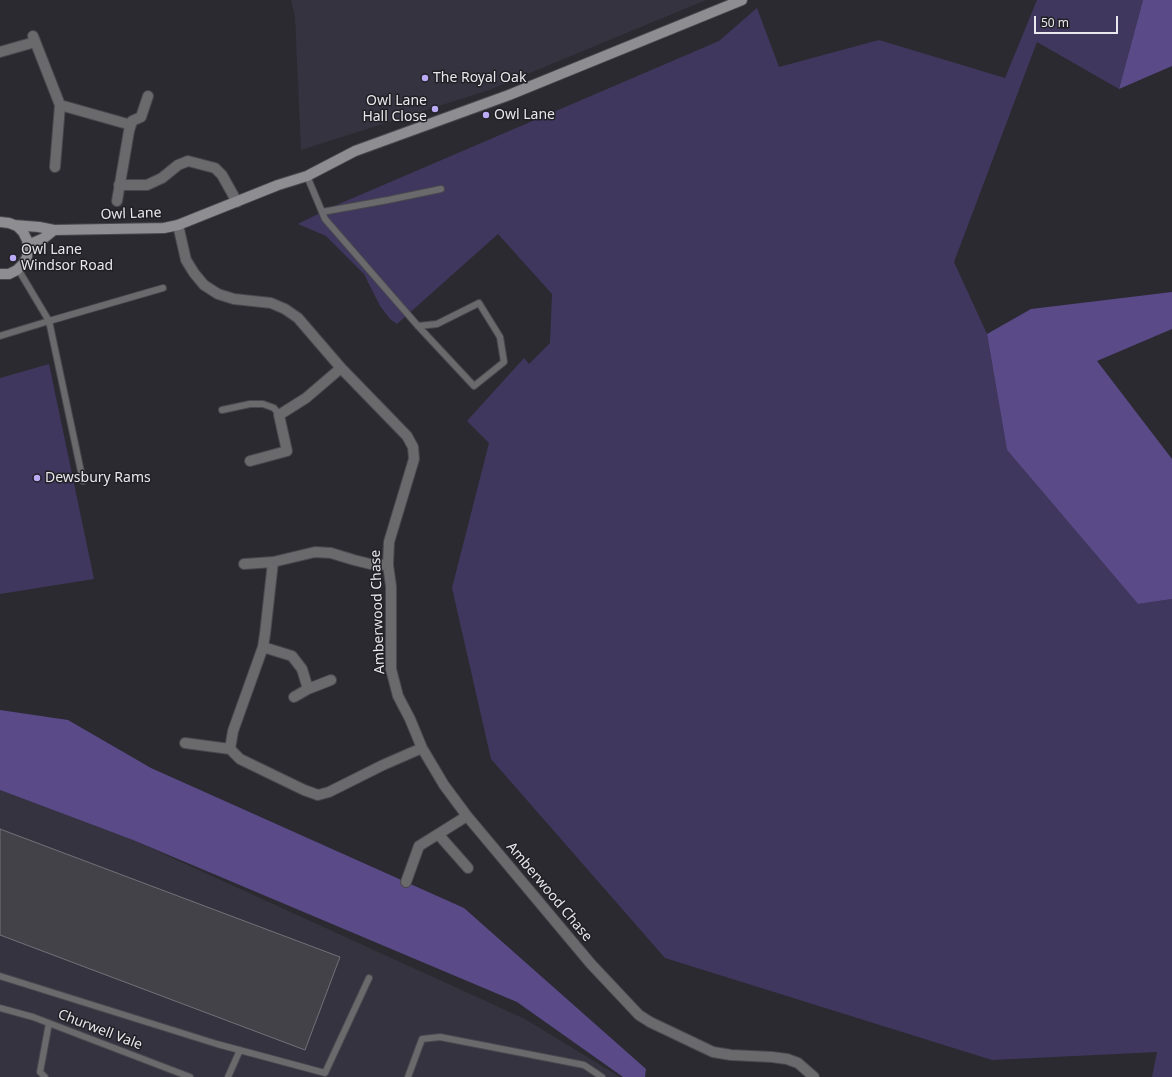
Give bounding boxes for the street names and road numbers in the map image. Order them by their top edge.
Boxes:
street label: Owl Lane [100,205,162,223]
street label: Amberwood Chase [367,550,389,674]
street label: Amberwood Chase [503,839,595,945]
street label: Churwell Vale [55,1006,145,1054]

